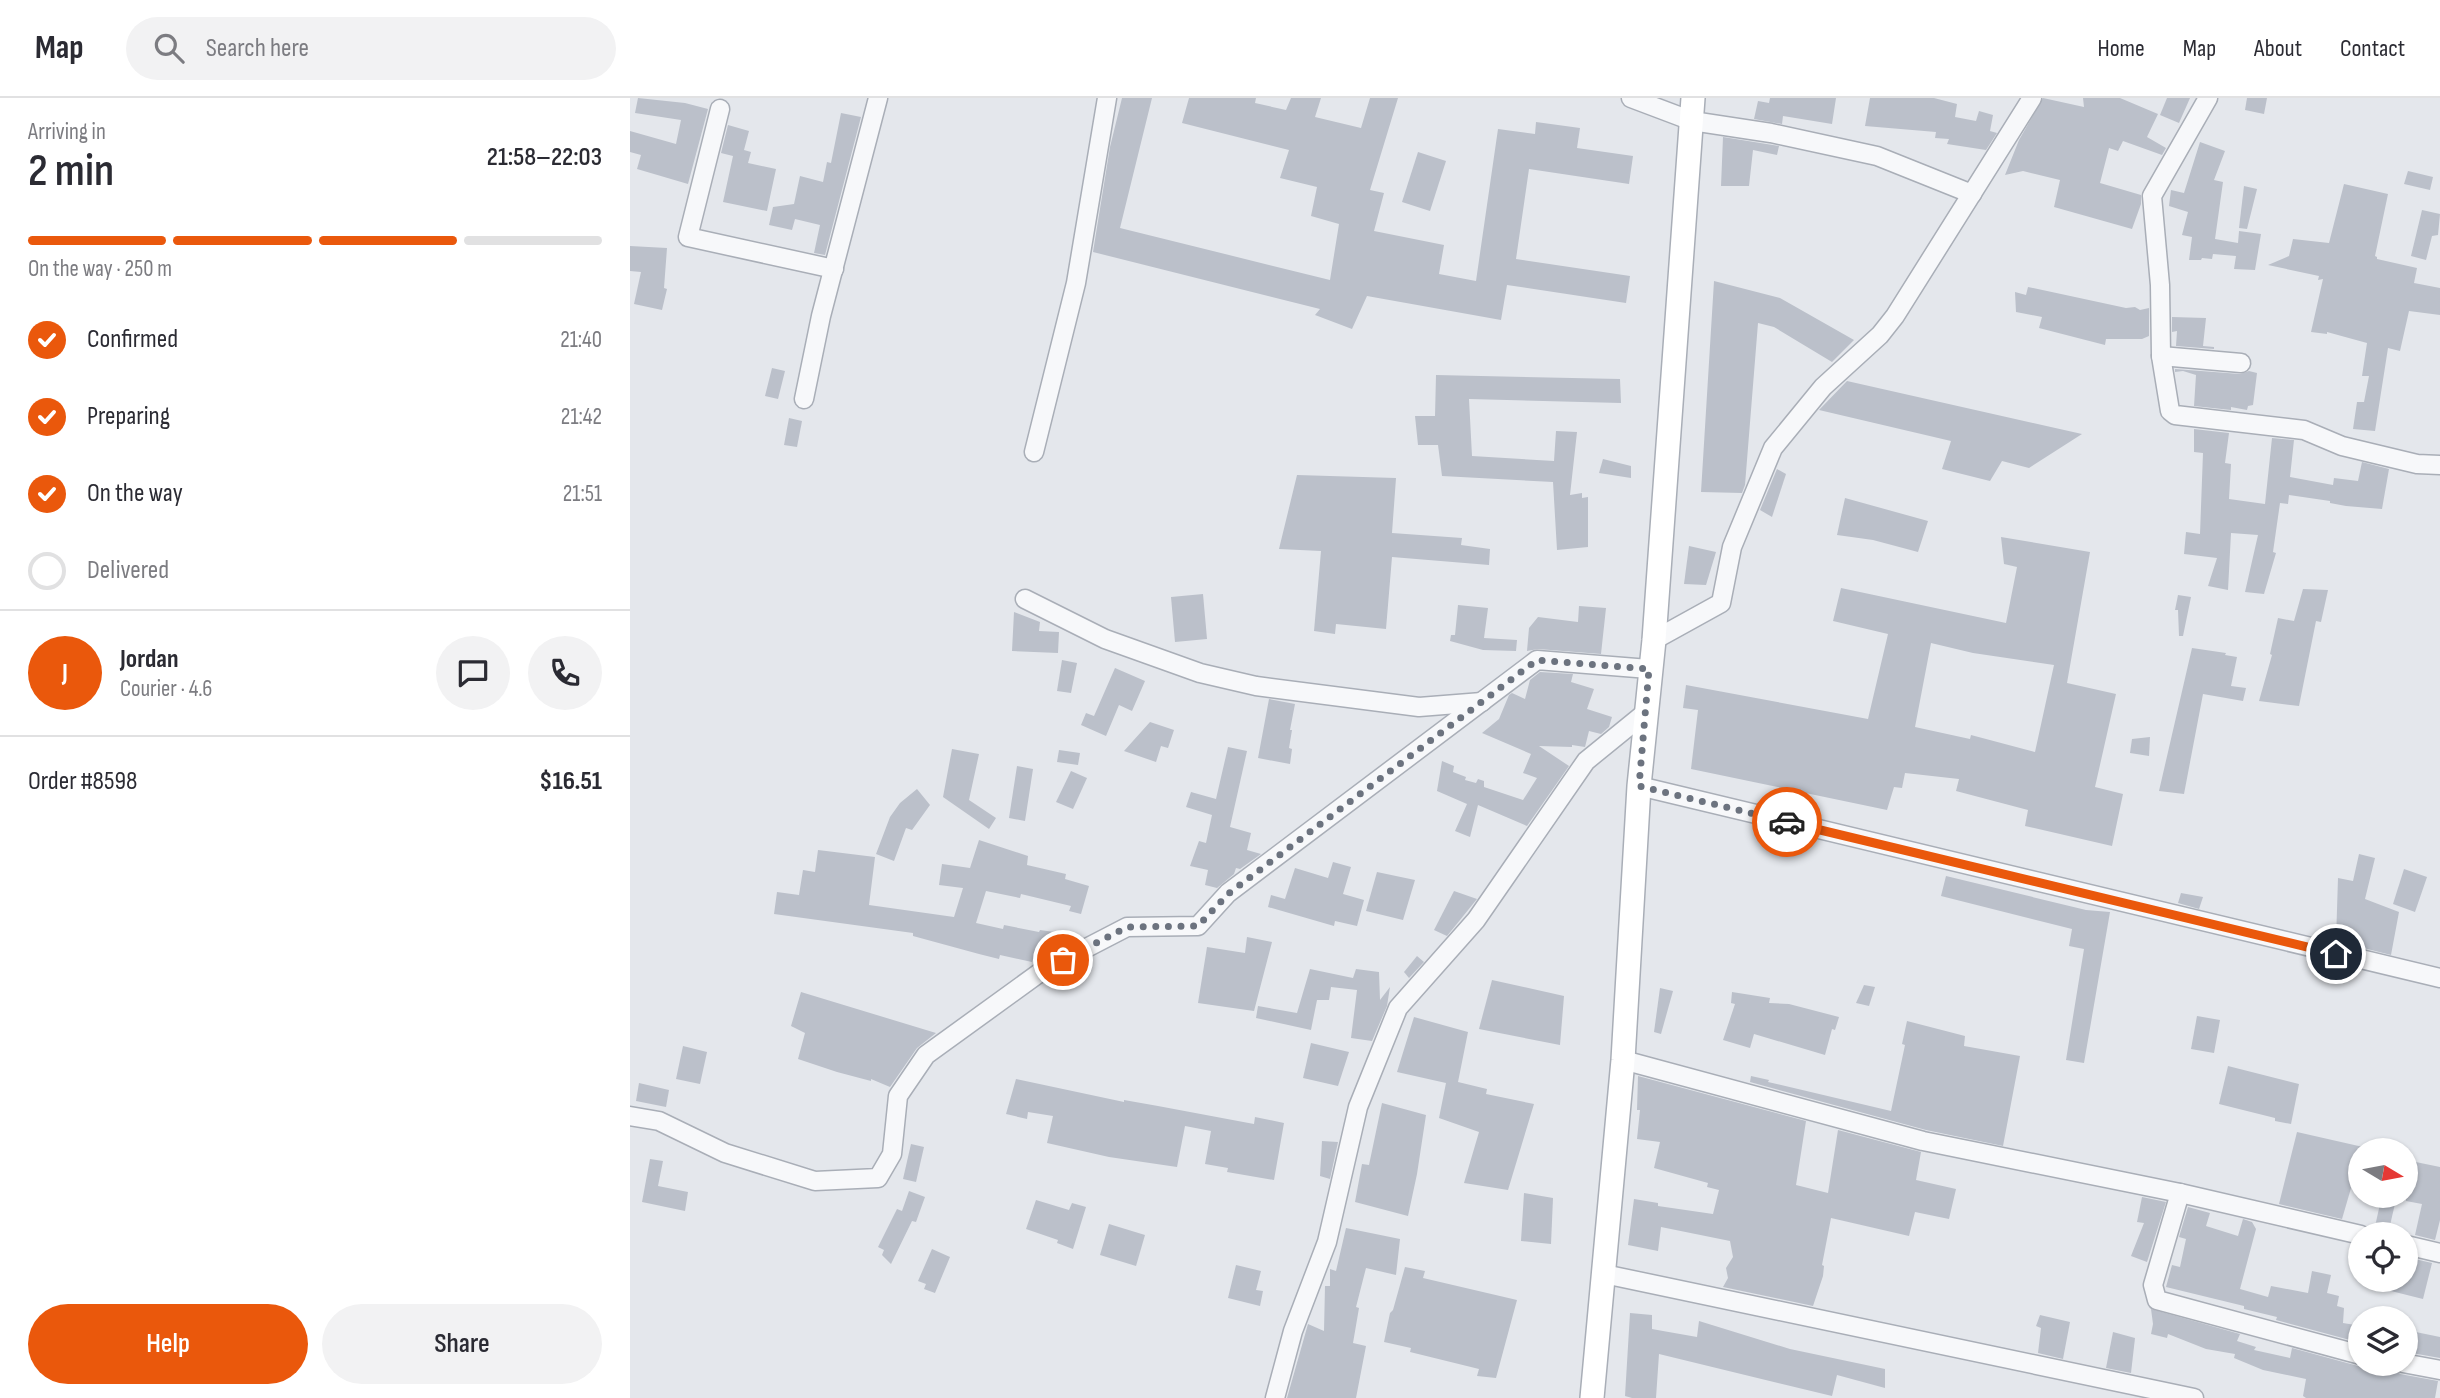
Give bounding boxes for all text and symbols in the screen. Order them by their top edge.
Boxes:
search box [126,17,616,80]
text: Map [35,28,84,68]
icon: search [150,29,188,67]
text: Search here [206,33,309,64]
text: Home [2097,34,2145,63]
text: Map [2183,34,2216,63]
text: About [2254,34,2302,63]
text: Contact [2340,34,2405,63]
text: Arriving in [28,118,106,146]
text: 21:58–22:03 [487,142,602,173]
text: 2 min [28,144,114,199]
text: On the way · 250 m [28,255,172,283]
icon: check [28,321,66,359]
text: Confirmed [87,324,178,355]
text: 21:40 [560,326,602,354]
icon: check [28,398,66,436]
text: Preparing [87,401,170,432]
text: 21:42 [561,403,602,431]
icon: check [28,475,66,513]
text: On the way [87,478,183,509]
text: 21:51 [563,480,602,508]
text: Delivered [87,555,169,586]
button: chat [436,636,510,710]
button: phone [528,636,602,710]
text: Jordan [120,644,178,675]
text: J [62,658,68,689]
text: Courier · 4.6 [120,675,212,703]
text: Order #8598 [28,766,137,797]
text: $16.51 [539,766,602,797]
courier [1752,787,1822,857]
icon: car [1768,803,1806,841]
pin [2306,924,2366,984]
pin [1033,930,1093,990]
icon: home [2317,935,2355,973]
icon: bag [1044,941,1082,979]
north arrow [2348,1138,2418,1208]
map controls [2348,1138,2418,1376]
button: locate [2348,1222,2418,1292]
button: Help [28,1304,308,1384]
button: Share [322,1304,602,1384]
button: layers [2348,1306,2418,1376]

